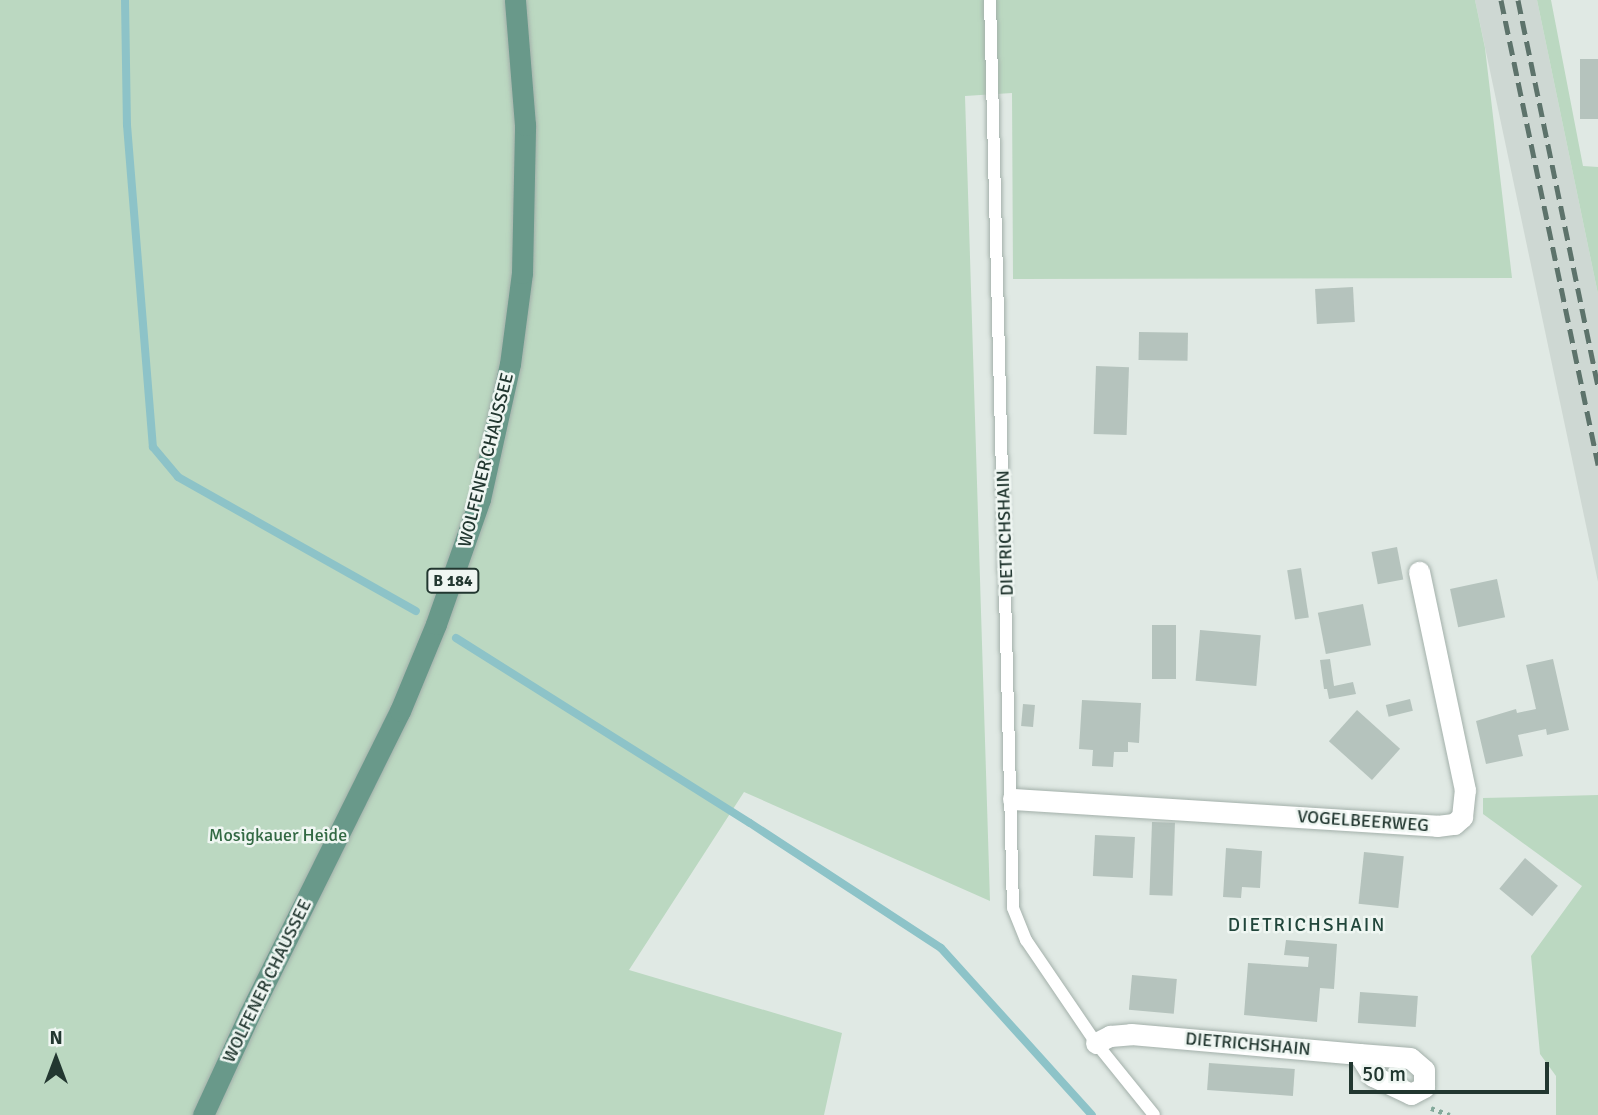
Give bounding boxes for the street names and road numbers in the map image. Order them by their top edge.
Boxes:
street label: WOLFENER CHAUSSEE [454,371,518,549]
street label: DIETRICHSHAIN [992,470,1018,596]
road number: B 184 [425,568,481,594]
street label: VOGELBEERWEG [1297,806,1429,836]
street label: WOLFENER CHAUSSEE [218,896,316,1066]
street label: DIETRICHSHAIN [1184,1028,1312,1060]

